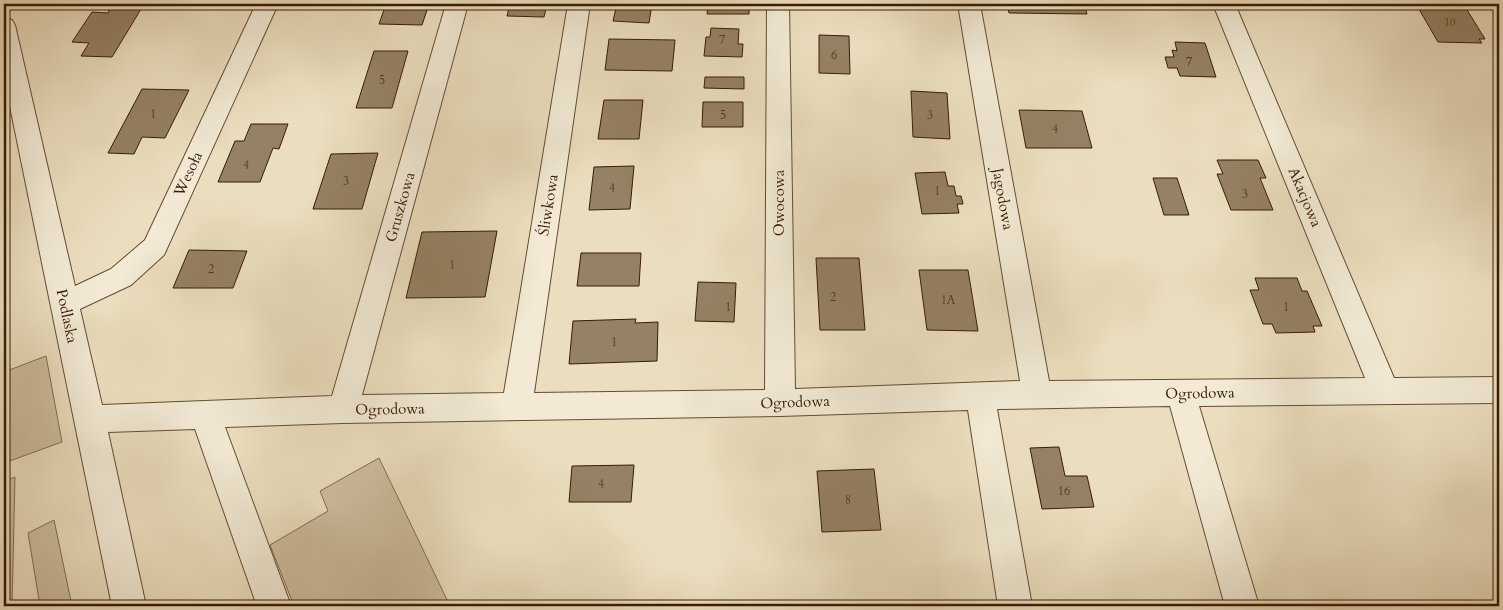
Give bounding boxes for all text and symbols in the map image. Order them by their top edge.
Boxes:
house number: 10 [1444,15,1456,30]
house number: 7 [719,32,725,48]
house number: 6 [831,47,837,63]
house number: 7 [1186,54,1192,70]
house number: 5 [379,72,385,88]
house number: 1 [150,106,156,122]
house number: 5 [720,107,726,123]
house number: 3 [927,107,933,123]
house number: 4 [1052,121,1058,137]
street label: Wesoła [169,148,207,201]
house number: 4 [243,157,249,173]
street label: Jagodowa [987,164,1018,232]
street label: Akacjowa [1284,164,1327,230]
street label: Gruszkowa [380,169,420,244]
street label: Owocowa [769,169,789,236]
street label: Śliwkowa [533,172,563,237]
house number: 3 [343,173,349,189]
house number: 4 [609,180,615,196]
house number: 1 [934,183,940,199]
house number: 3 [1242,186,1248,202]
house number: 1 [449,257,455,273]
house number: 2 [208,261,214,277]
street label: Podlaska [52,287,83,345]
house number: 2 [830,289,836,305]
house number: 1A [941,292,956,308]
house number: 1 [725,299,731,315]
house number: 1 [1283,299,1289,315]
house number: 1 [611,334,617,350]
street label: Ogrodowa [1165,382,1235,404]
street label: Ogrodowa [760,391,831,413]
street label: Ogrodowa [355,398,425,420]
house number: 4 [598,476,604,492]
house number: 16 [1058,483,1070,499]
house number: 8 [845,492,851,508]

